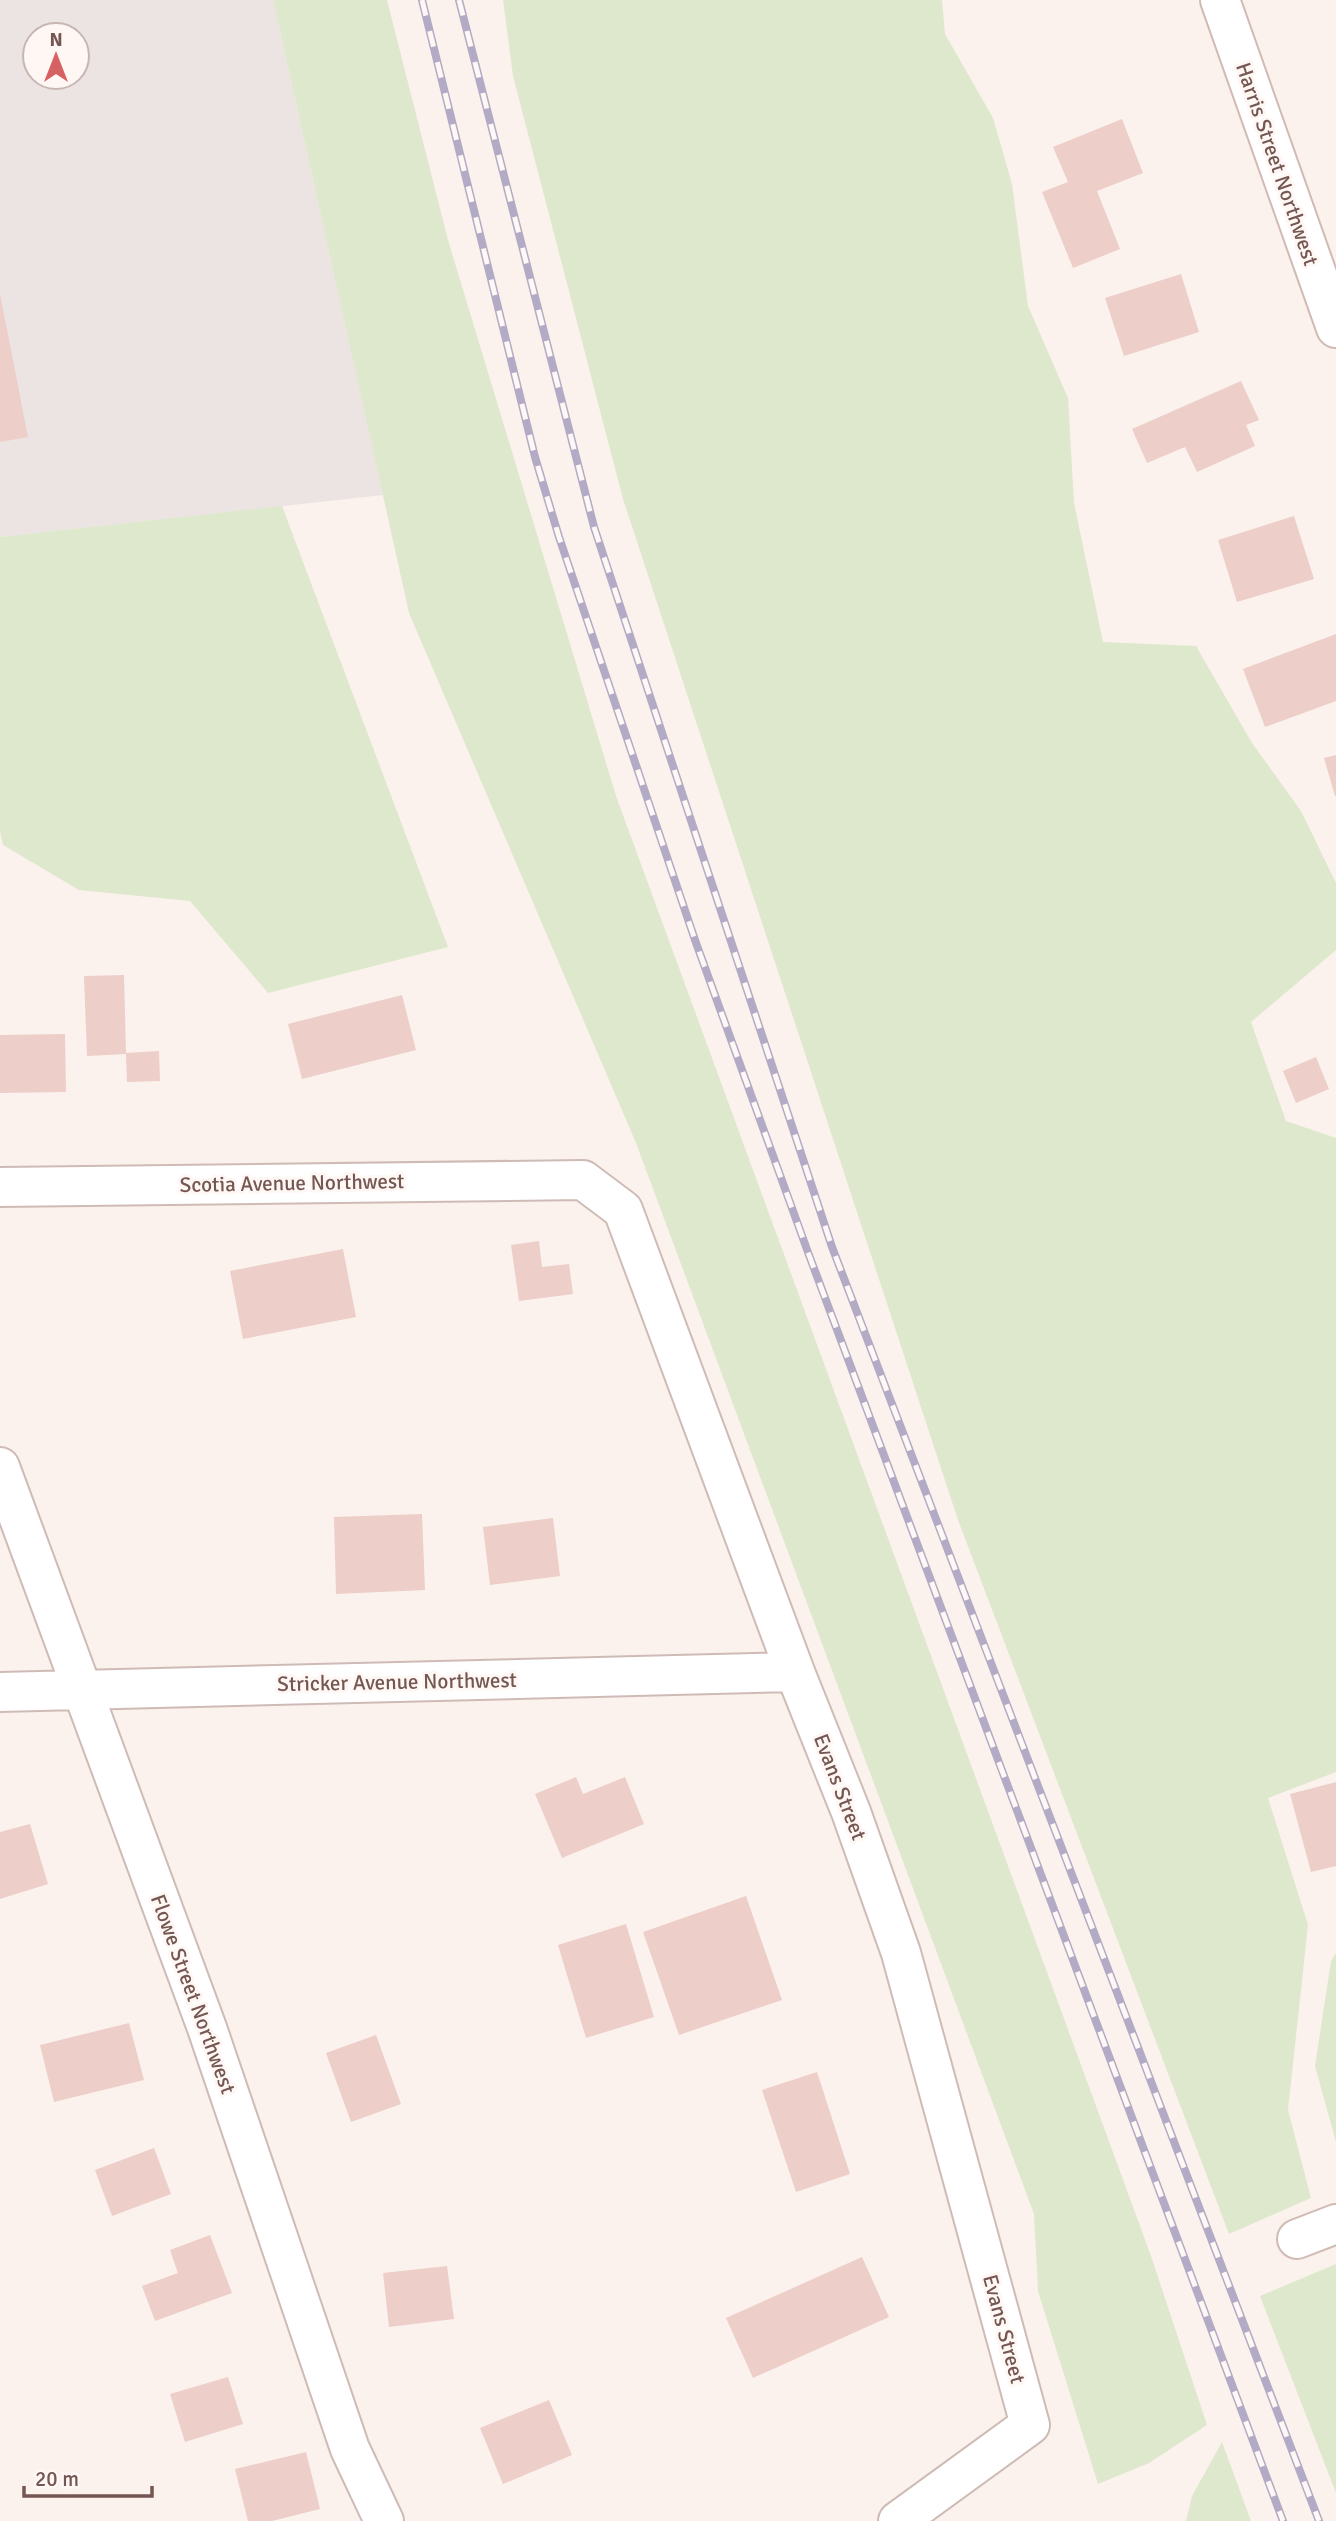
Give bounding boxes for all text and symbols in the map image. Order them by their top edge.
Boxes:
north arrow [21,21,91,91]
text: N [49,28,63,52]
street label: Harris Street Northwest [1230,59,1324,269]
street label: Scotia Avenue Northwest [179,1168,405,1198]
street label: Stricker Avenue Northwest [277,1667,517,1697]
street label: Evans Street [808,1730,872,1844]
street label: Flowe Street Northwest [145,1891,241,2097]
street label: Evans Street [977,2272,1031,2386]
scale bar [24,2454,152,2498]
text: 20 m [35,2466,79,2492]

